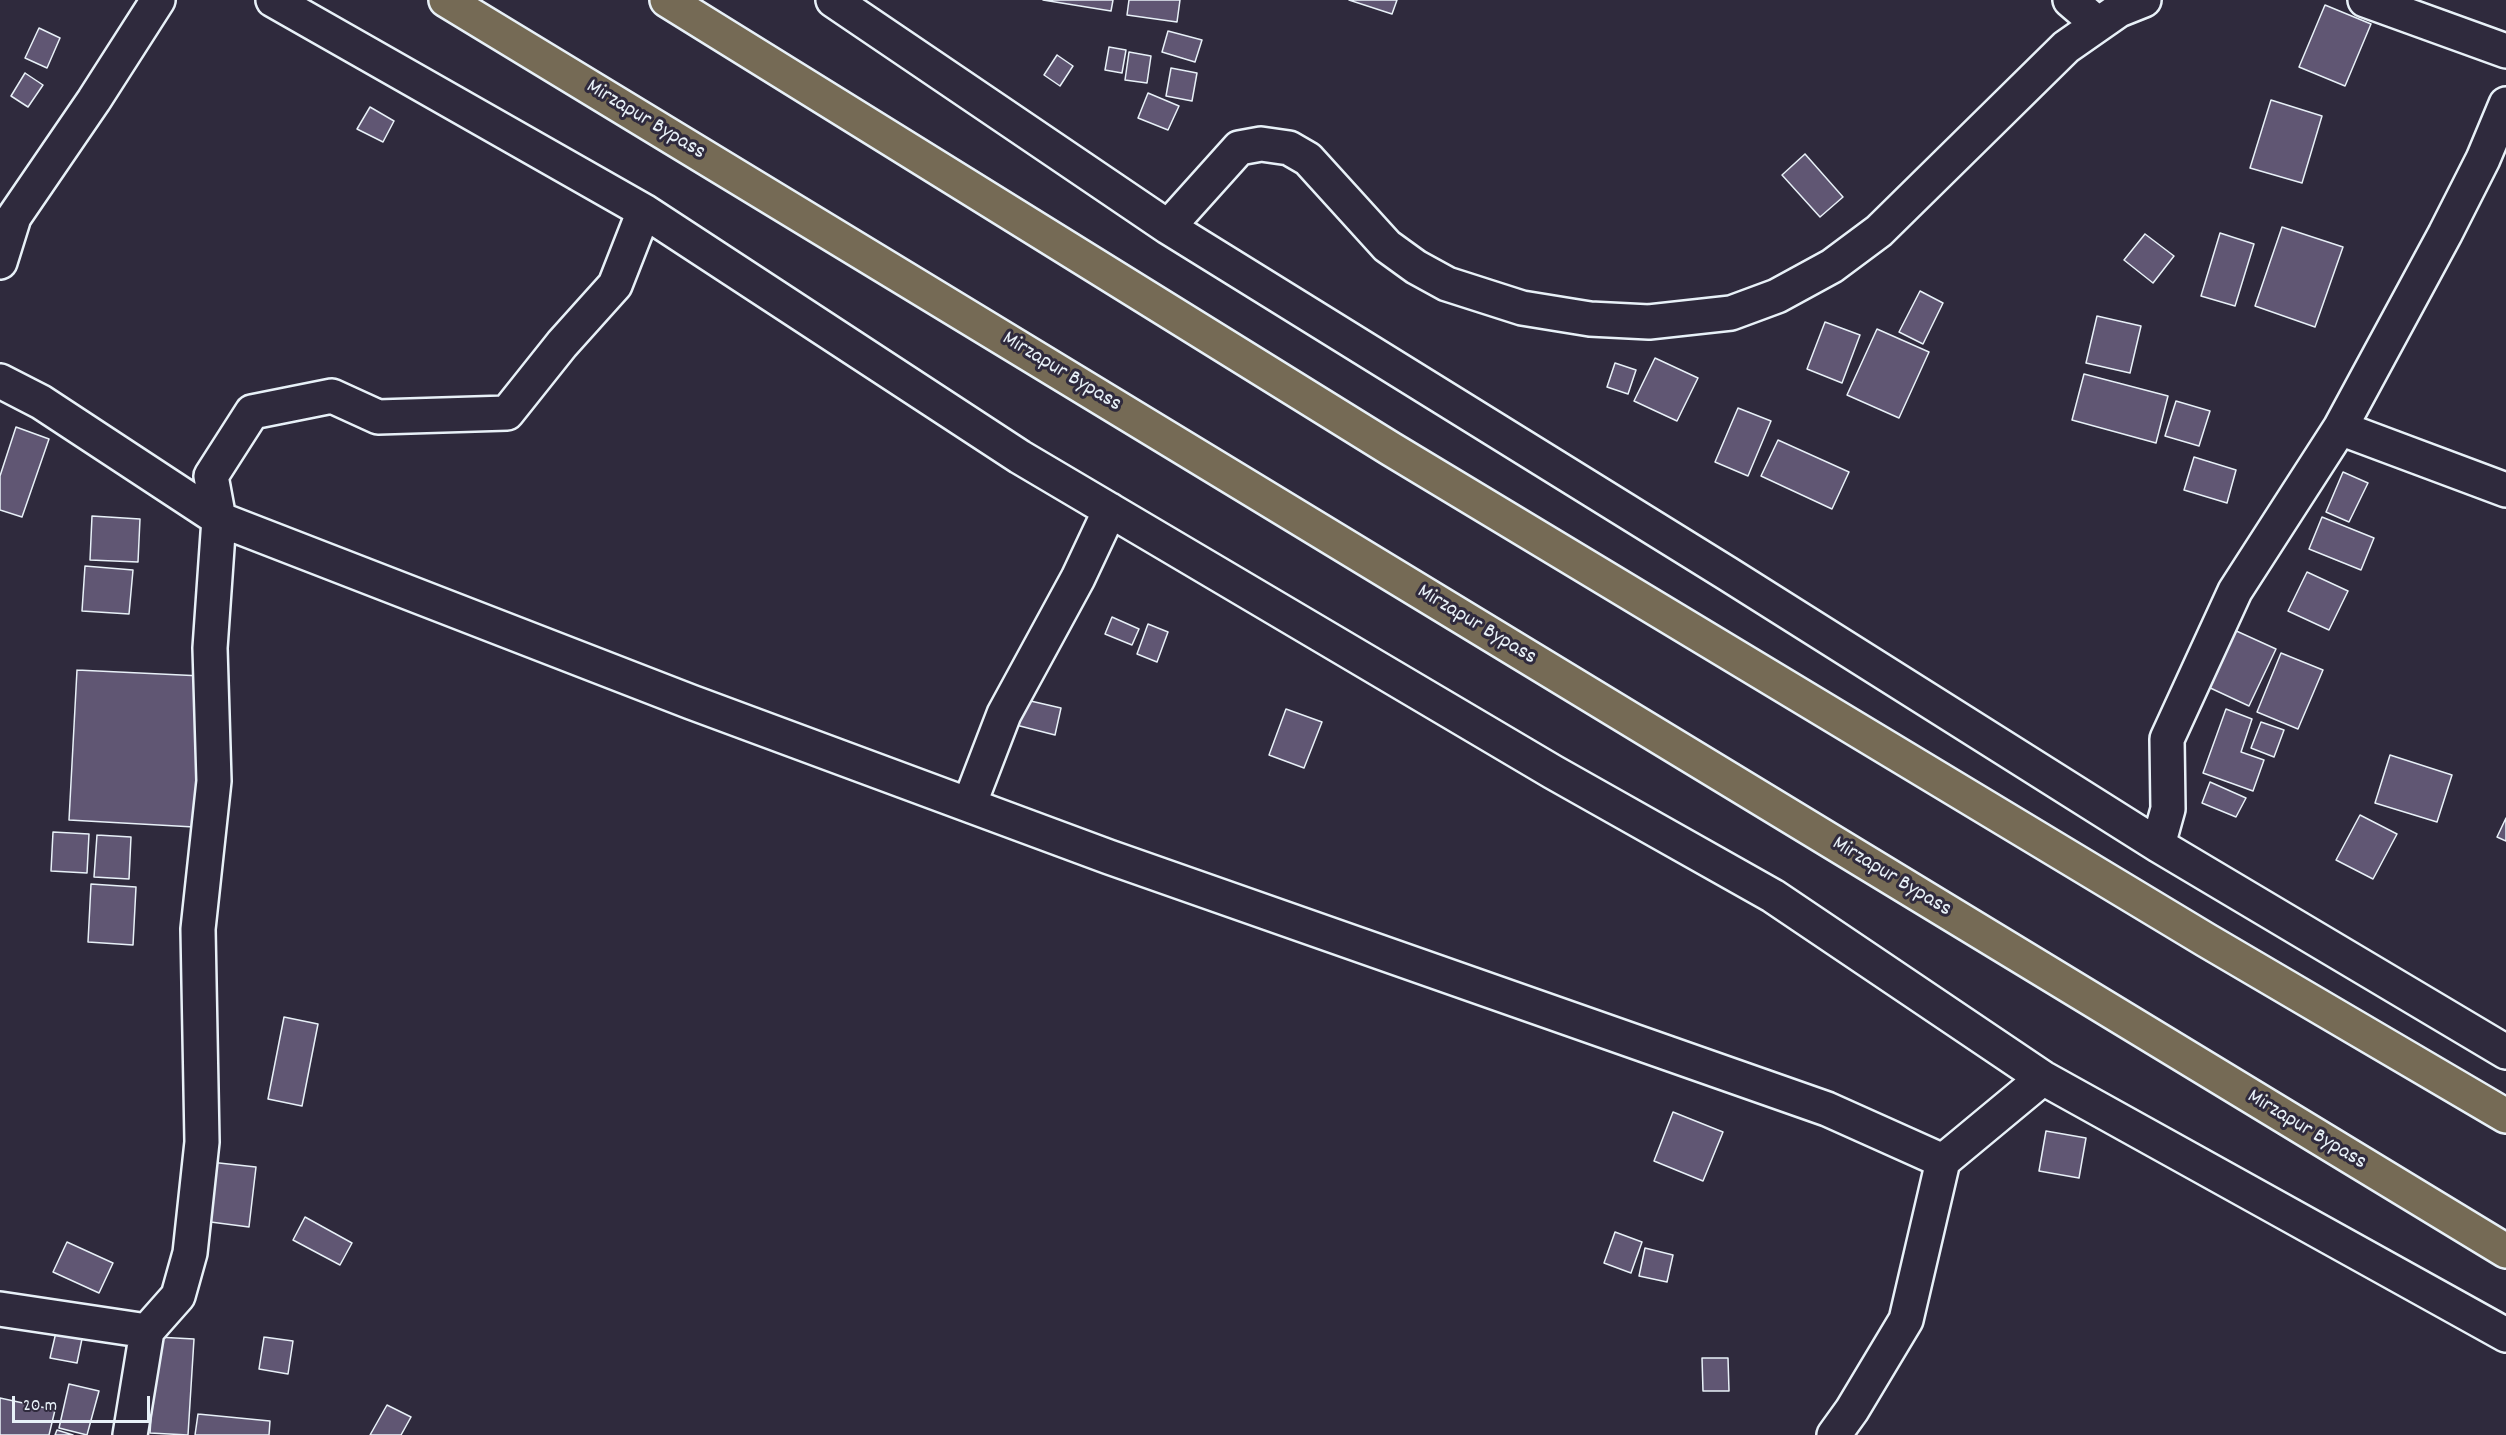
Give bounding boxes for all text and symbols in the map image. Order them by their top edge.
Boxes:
street label: Mirzapur Bypass [580,75,710,167]
street label: Mirzapur Bypass [996,327,1126,419]
street label: Mirzapur Bypass [1411,580,1541,672]
street label: Mirzapur Bypass [1826,832,1956,924]
street label: Mirzapur Bypass [2241,1085,2371,1177]
scale bar [15,1384,153,1422]
text: 20 m [23,1394,57,1419]

